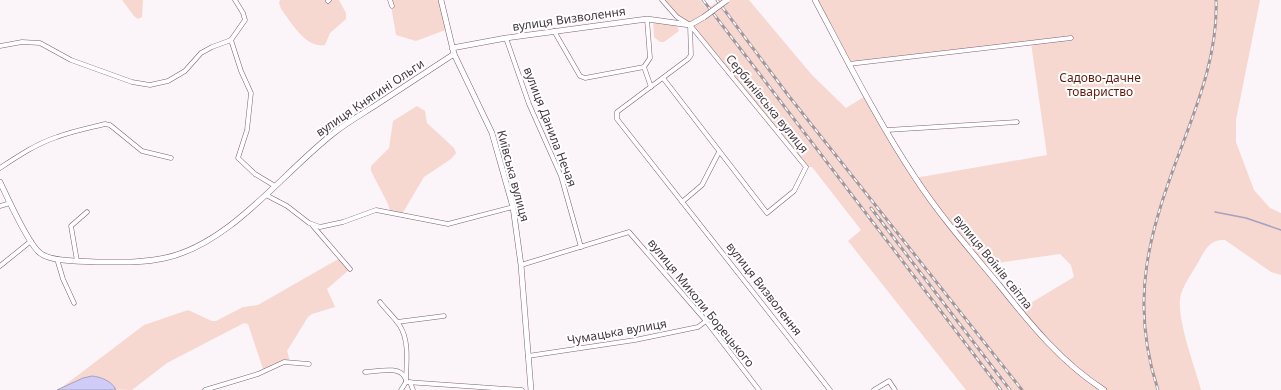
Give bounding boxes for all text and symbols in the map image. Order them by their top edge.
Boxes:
street label: вулиця Визволення [511,2,627,35]
street label: Сербинівська вулиця [722,51,813,157]
street label: вулиця Княгині Ольги [312,55,427,140]
street label: вулиця Данила Нечая [520,64,581,189]
park label: Садово-дачне товариство [1059,69,1141,100]
street label: Київська вулиця [493,128,534,224]
street label: вулиця Воїнів світла [950,211,1037,313]
street label: вулиця Миколи Борецького [644,235,759,371]
street label: вулиця Визволення [722,238,806,339]
street label: Чумацька вулиця [566,314,668,349]

